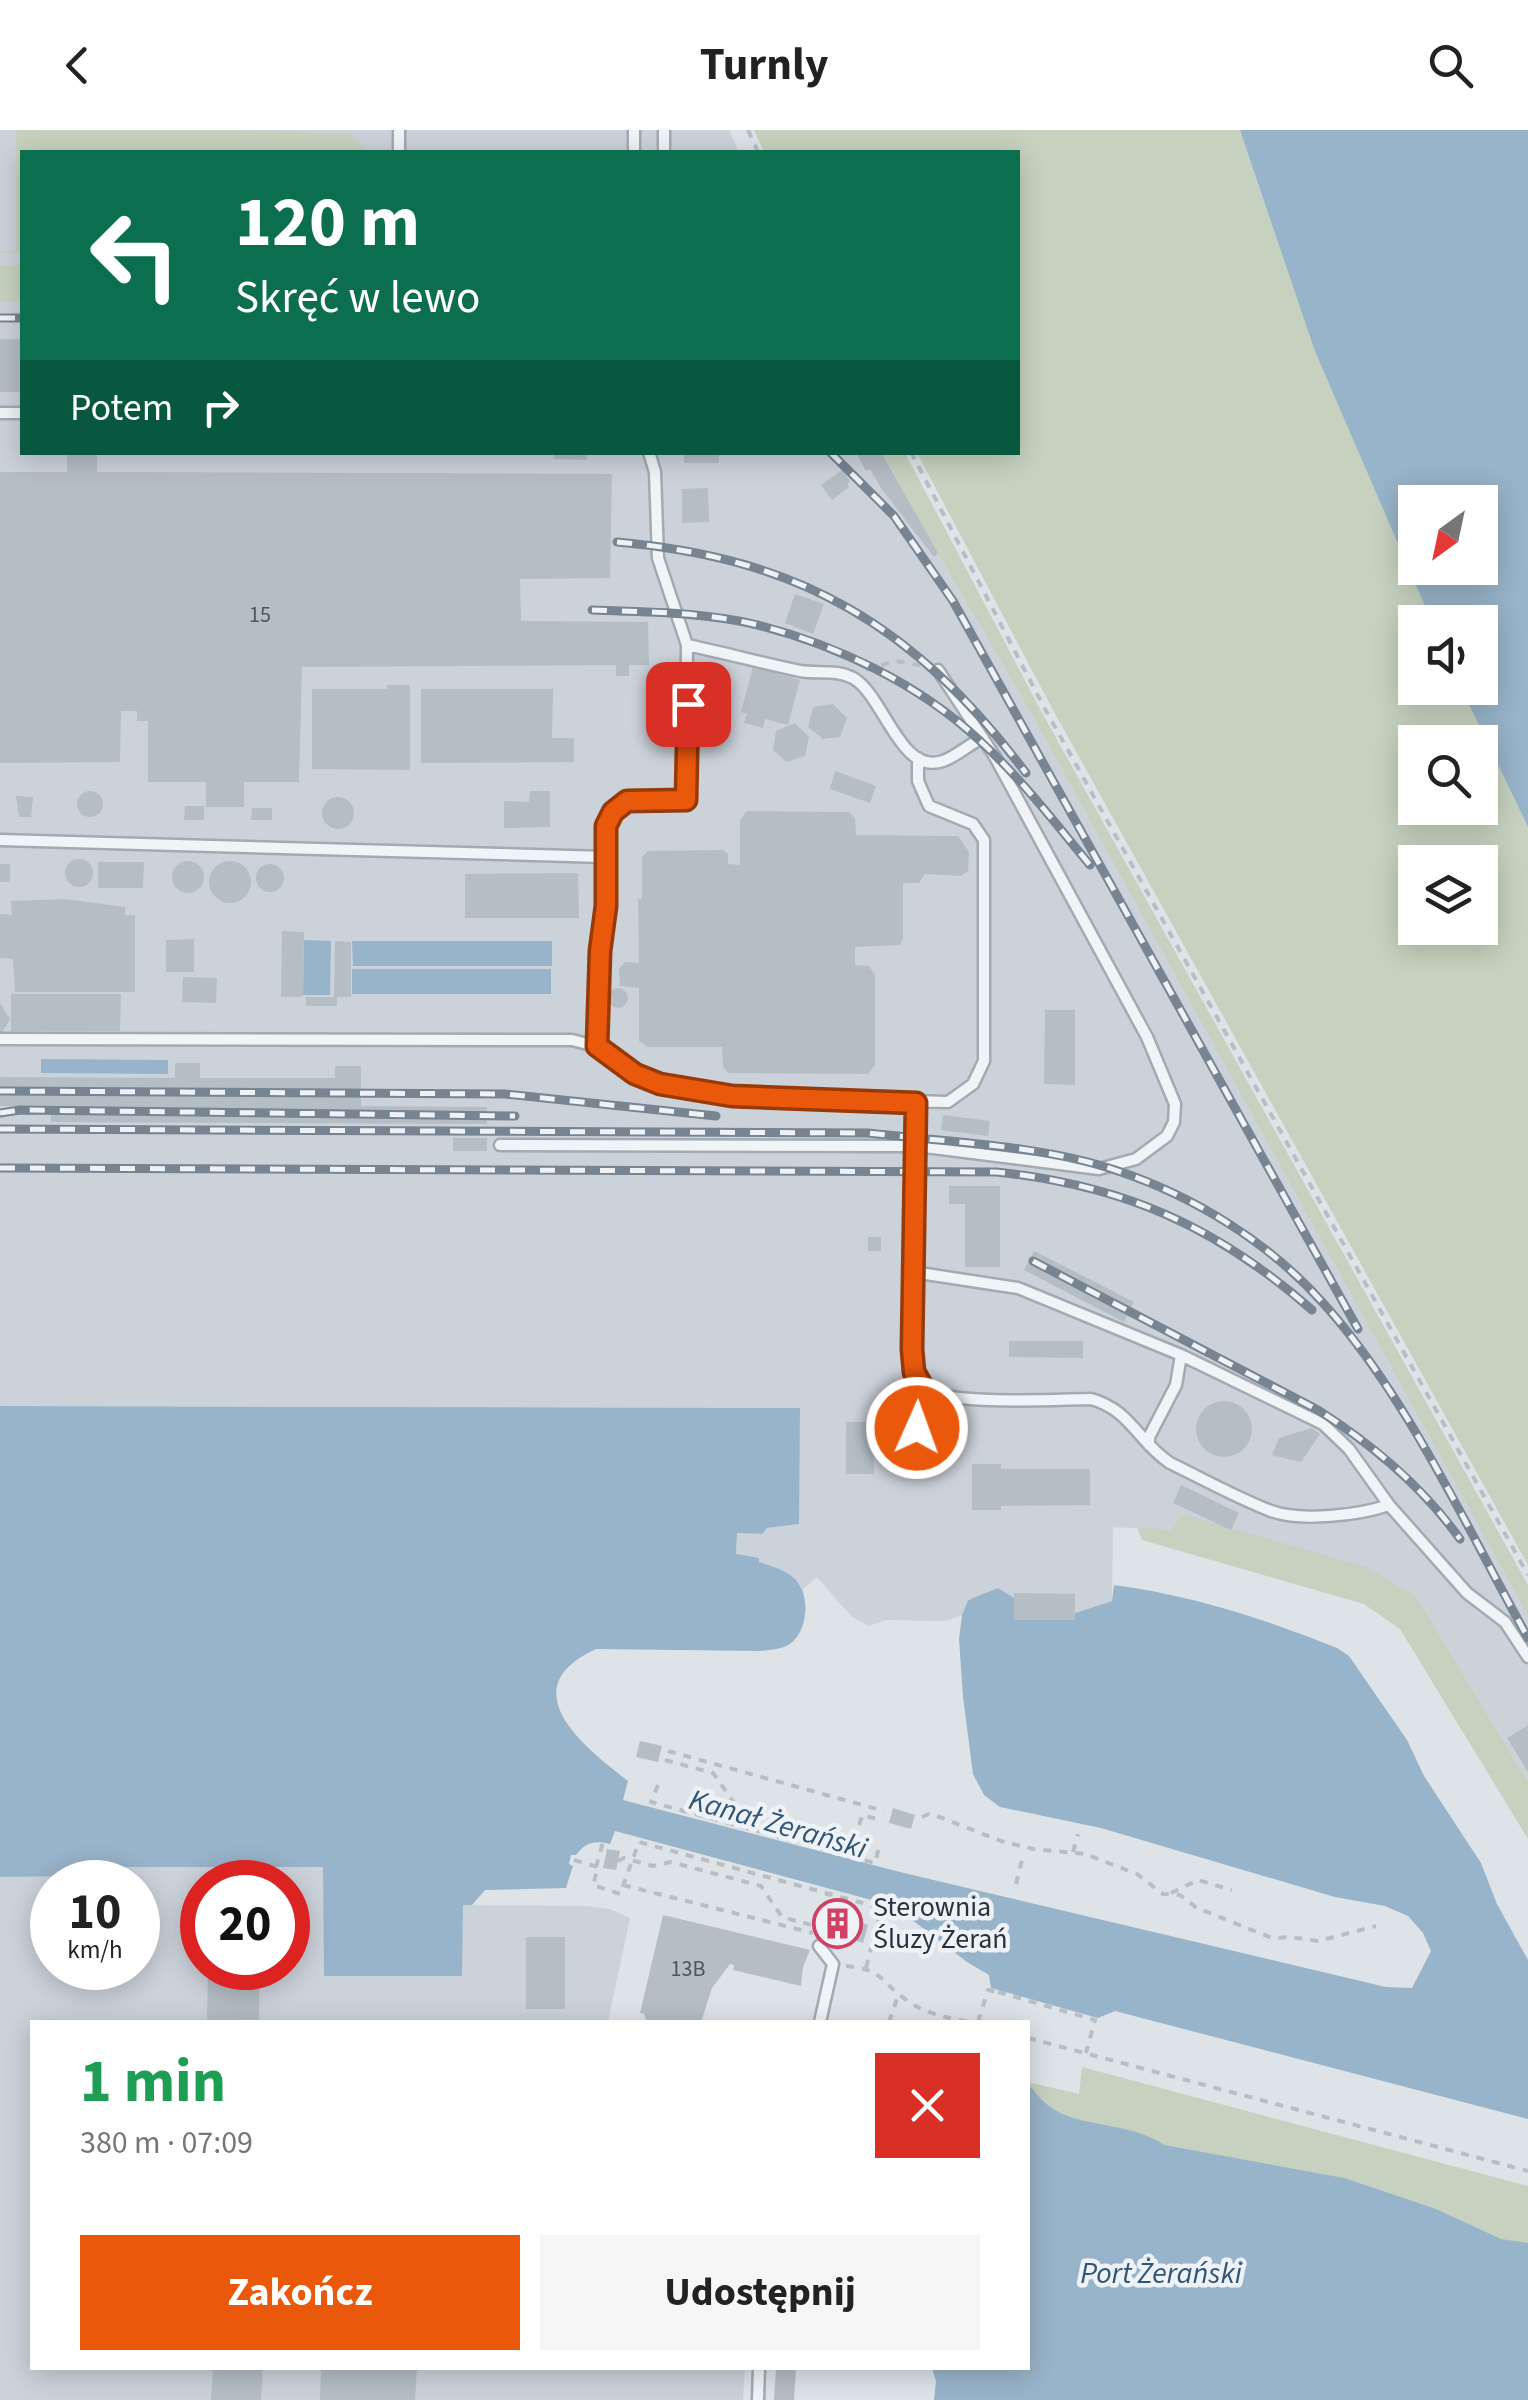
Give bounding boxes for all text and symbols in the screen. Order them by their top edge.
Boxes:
text: Turnly [700,33,828,97]
icon: back [50,38,105,93]
icon: search [1423,38,1478,93]
text: 120 m [235,173,420,273]
icon: left [70,190,200,320]
text: Skręć w lewo [235,266,480,330]
icon: right [193,380,248,435]
text: Potem [70,381,173,435]
north arrow [1398,485,1498,585]
map controls [1398,485,1498,945]
house number: 15 [249,599,271,631]
button: sound [1398,605,1498,705]
pin [646,662,731,747]
icon: arrive [661,677,716,732]
button: search [1398,725,1498,825]
button: layers [1398,845,1498,945]
position arrow [865,1376,969,1480]
water label: Kanał Żerański [684,1778,873,1870]
speed limit sign: 20 [180,1860,310,1990]
text: 10 [69,1877,121,1948]
place label: Sterownia Śluzy Żerań [873,1887,1008,1959]
building icon: Sterownia Śluzy Żerań [812,1897,864,1949]
text: km/h [67,1932,123,1968]
house number: 13B [671,1953,705,1985]
text: 1 min [80,2040,226,2125]
button: close [875,2053,980,2158]
text: 380 m · 07:09 [80,2120,253,2166]
button: Zakończ [80,2235,520,2350]
button: Udostępnij [540,2235,980,2350]
water label: Port Żerański [1080,2252,1243,2295]

